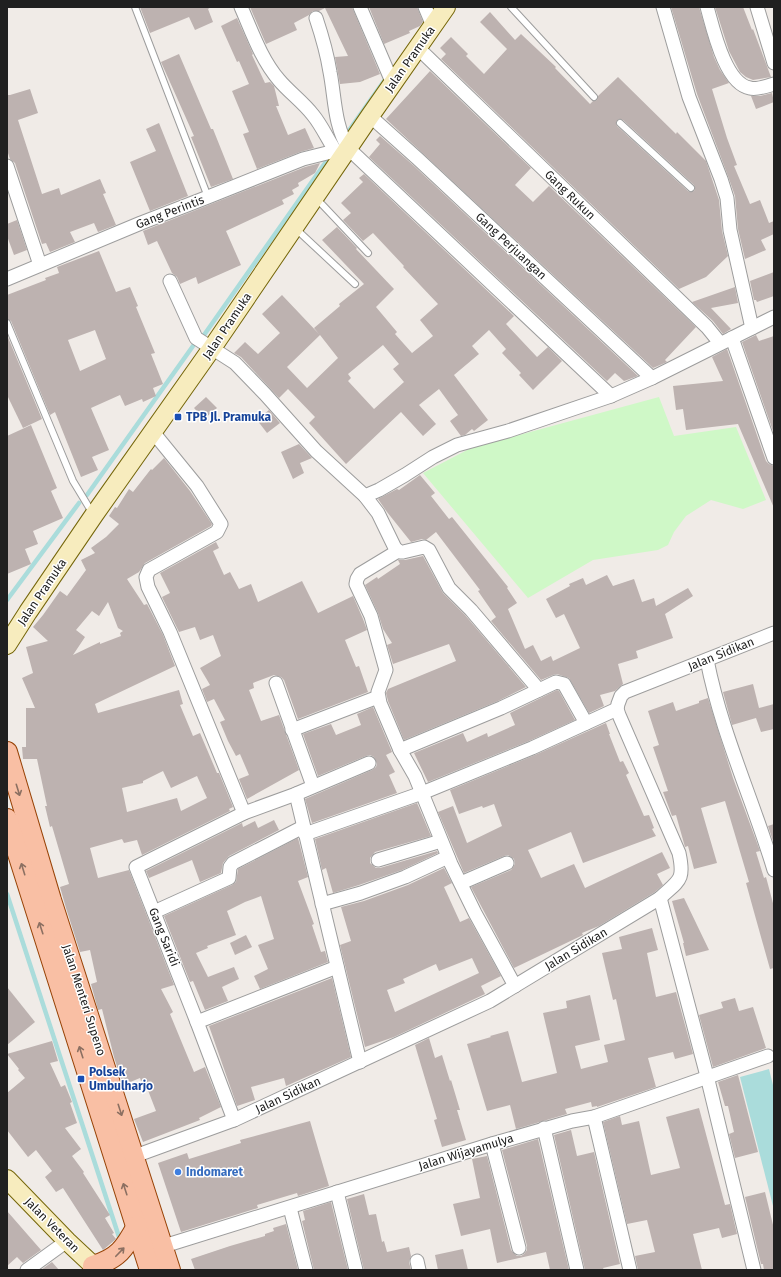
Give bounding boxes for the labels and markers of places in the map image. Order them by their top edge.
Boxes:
place label: TPB Jl. Pramuka [186,410,271,424]
marker: TPB Jl. Pramuka [173,412,183,422]
place label: Polsek Umbulharjo [89,1065,153,1093]
marker: Polsek Umbulharjo [76,1074,86,1084]
place label: Indomaret [186,1165,243,1179]
marker: Indomaret [173,1167,183,1177]

